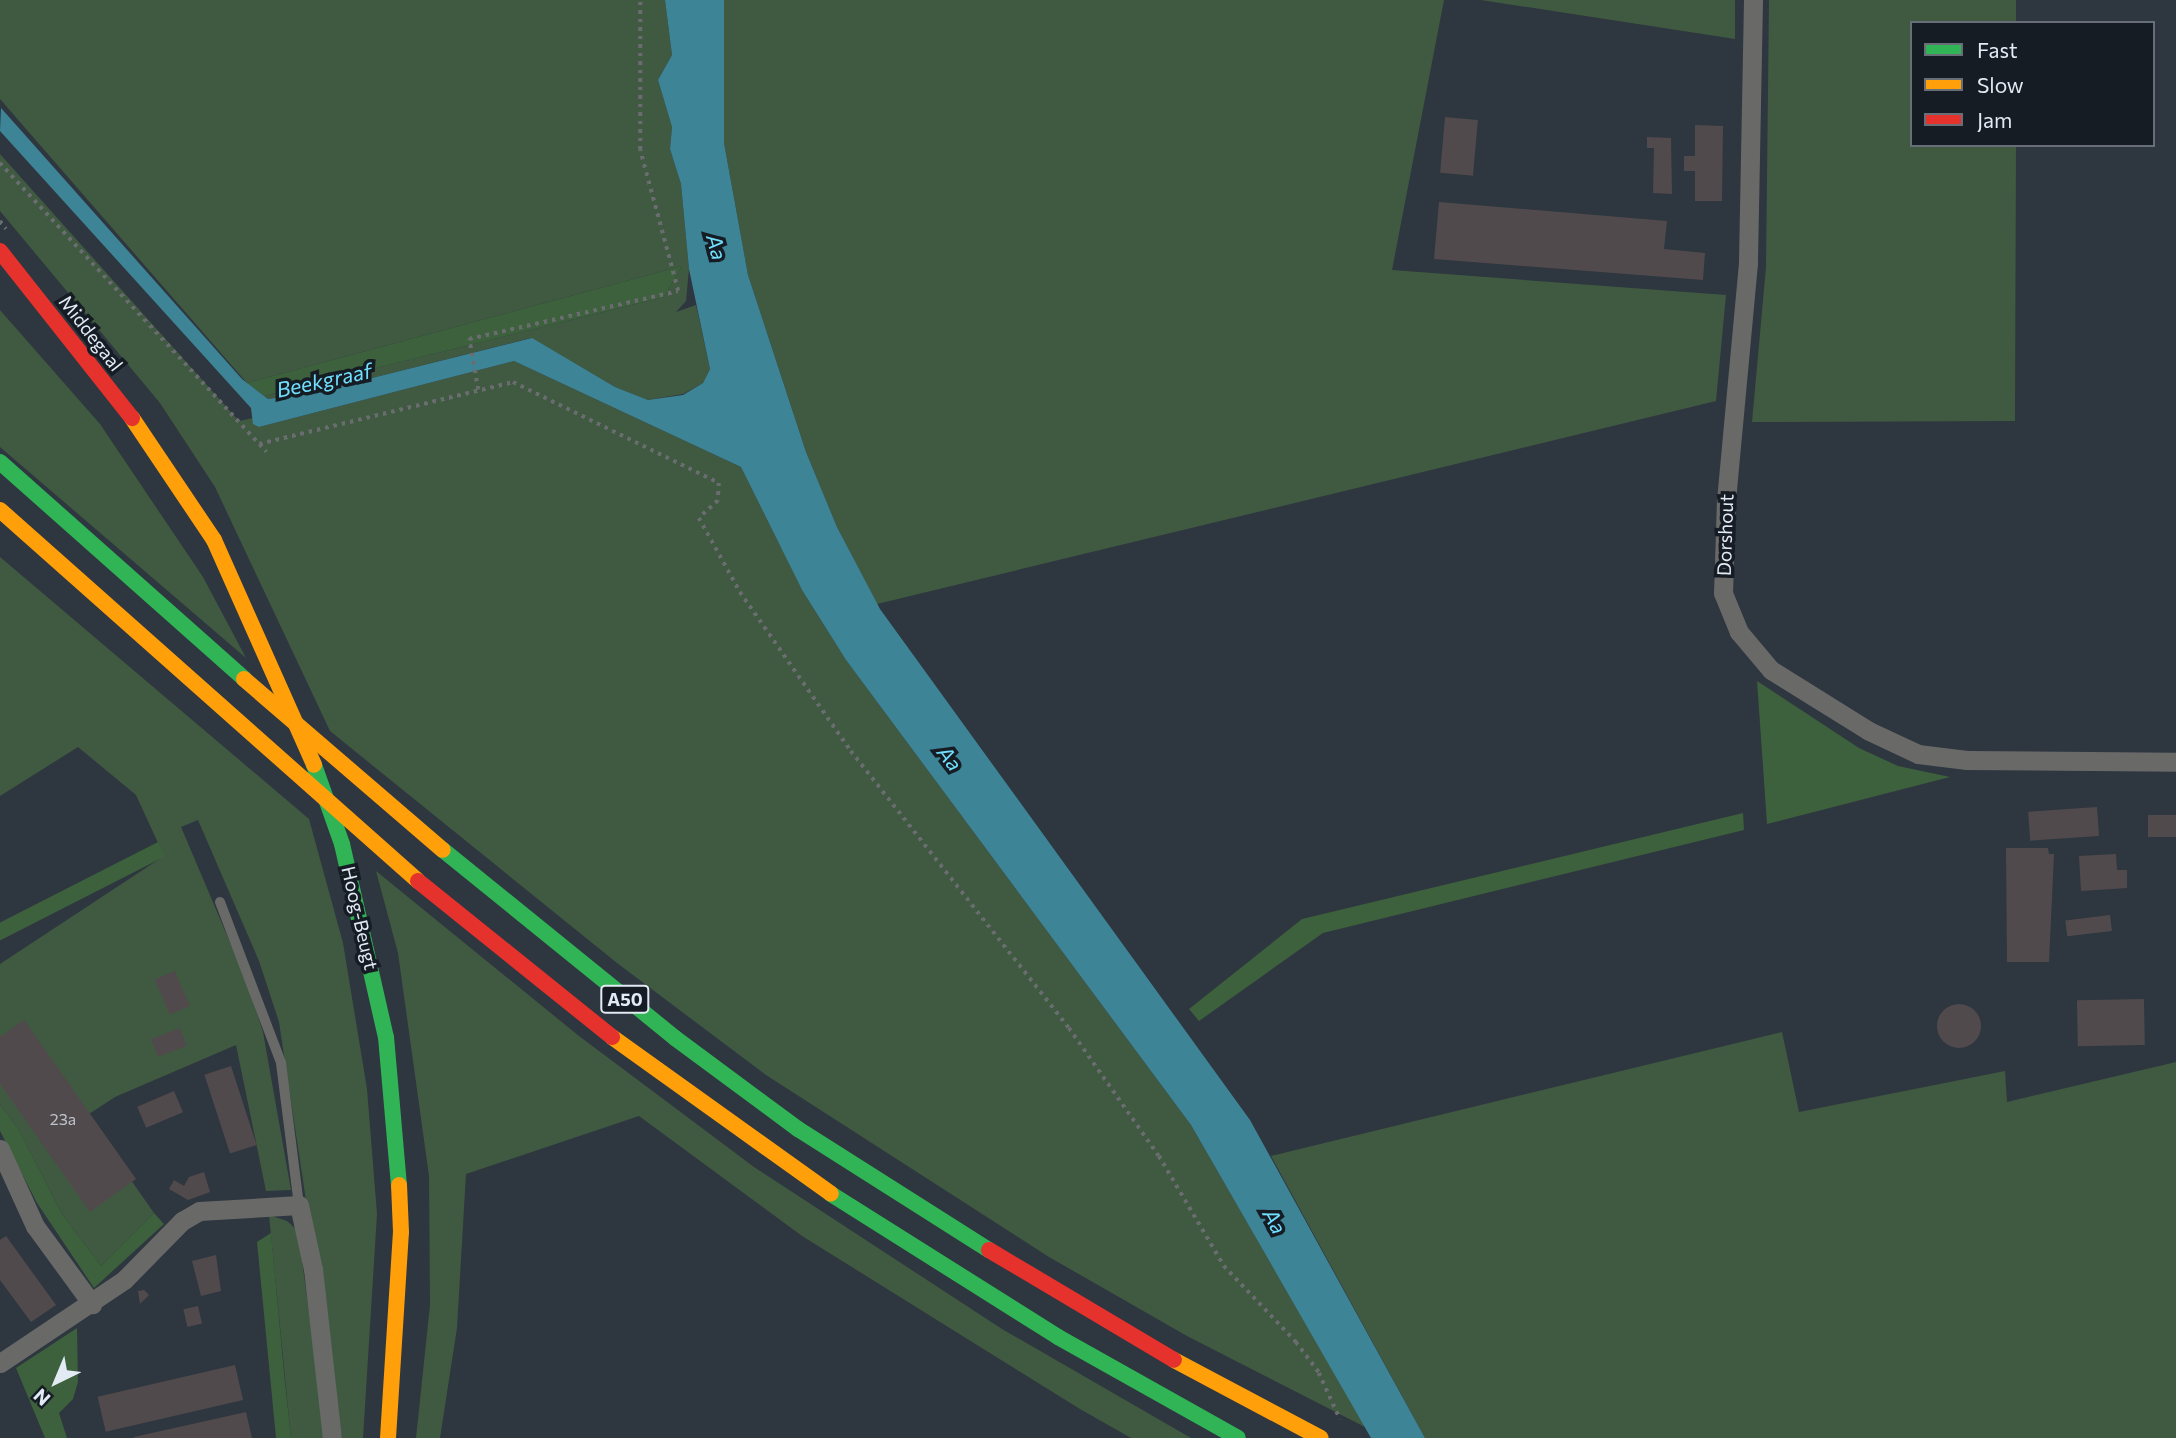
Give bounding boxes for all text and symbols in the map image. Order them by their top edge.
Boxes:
legend [1910,21,2155,147]
text: Fast [1977,37,2018,62]
text: Slow [1977,72,2024,97]
text: Jam [1977,107,2012,132]
water label: Aa [702,232,732,262]
street label: Middegaal [54,291,128,375]
water label: Beekgraaf [274,358,374,402]
street label: Dorshout [1712,494,1738,576]
water label: Aa [932,740,968,776]
street label: Hoog-Beugt [337,864,383,972]
road number: A50 [599,984,651,1014]
house number: 23a [50,1109,76,1129]
water label: Aa [1258,1204,1292,1238]
north arrow [21,1347,91,1417]
text: N [28,1384,54,1411]

